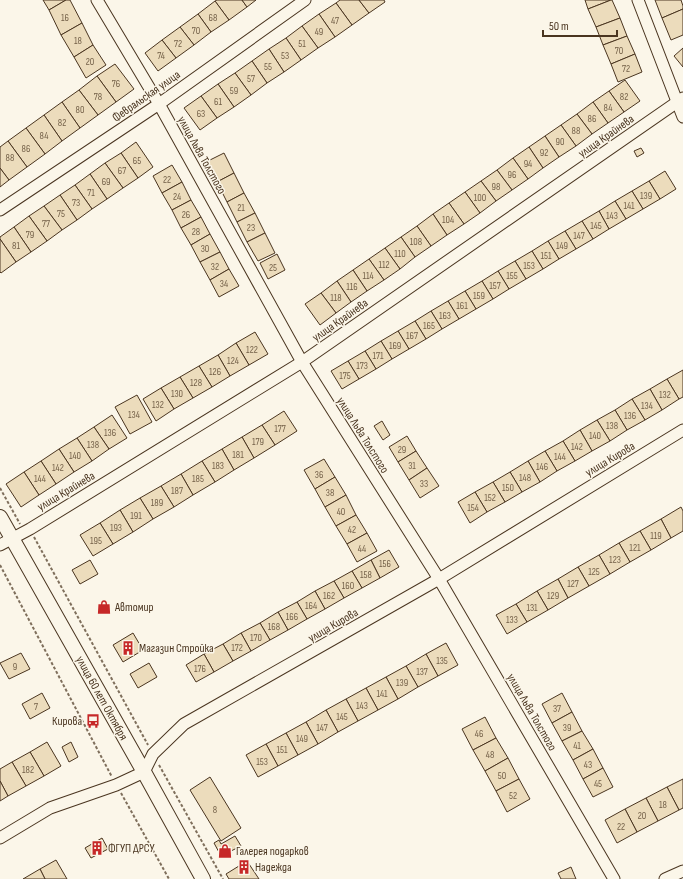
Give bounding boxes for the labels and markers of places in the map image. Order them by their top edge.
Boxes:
shop icon: Автомир [96,599,112,615]
place label: Автомир [114,600,154,615]
building icon: Магазин Стройка [120,640,136,656]
place label: Магазин Стройка [139,641,214,656]
bus stop icon: Кирова [85,713,101,729]
place label: Кирова [52,714,82,729]
building icon: ФГУП ДРСУ [89,840,105,856]
place label: ФГУП ДРСУ [108,841,155,856]
shop icon: Галерея подарков [217,843,233,859]
place label: Галерея подарков [236,844,309,859]
building icon: Надежда [236,859,252,875]
place label: Надежда [255,860,292,875]

